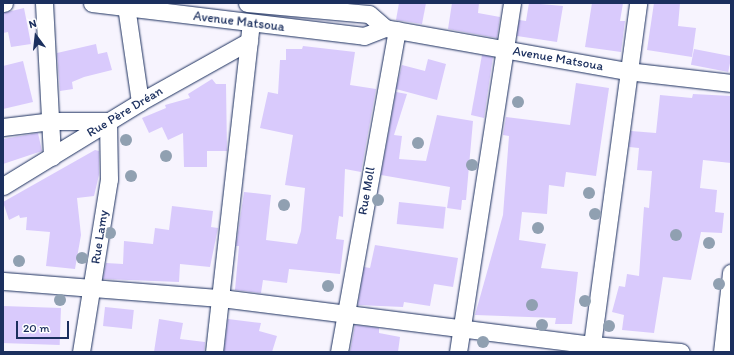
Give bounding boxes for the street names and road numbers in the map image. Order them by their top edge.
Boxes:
street label: Avenue Matsoua [193,9,285,35]
street label: Avenue Matsoua [511,43,605,75]
street label: Rue Père Dréan [84,83,166,141]
street label: Rue Moll [355,166,379,216]
street label: Rue Lamy [88,209,112,265]

